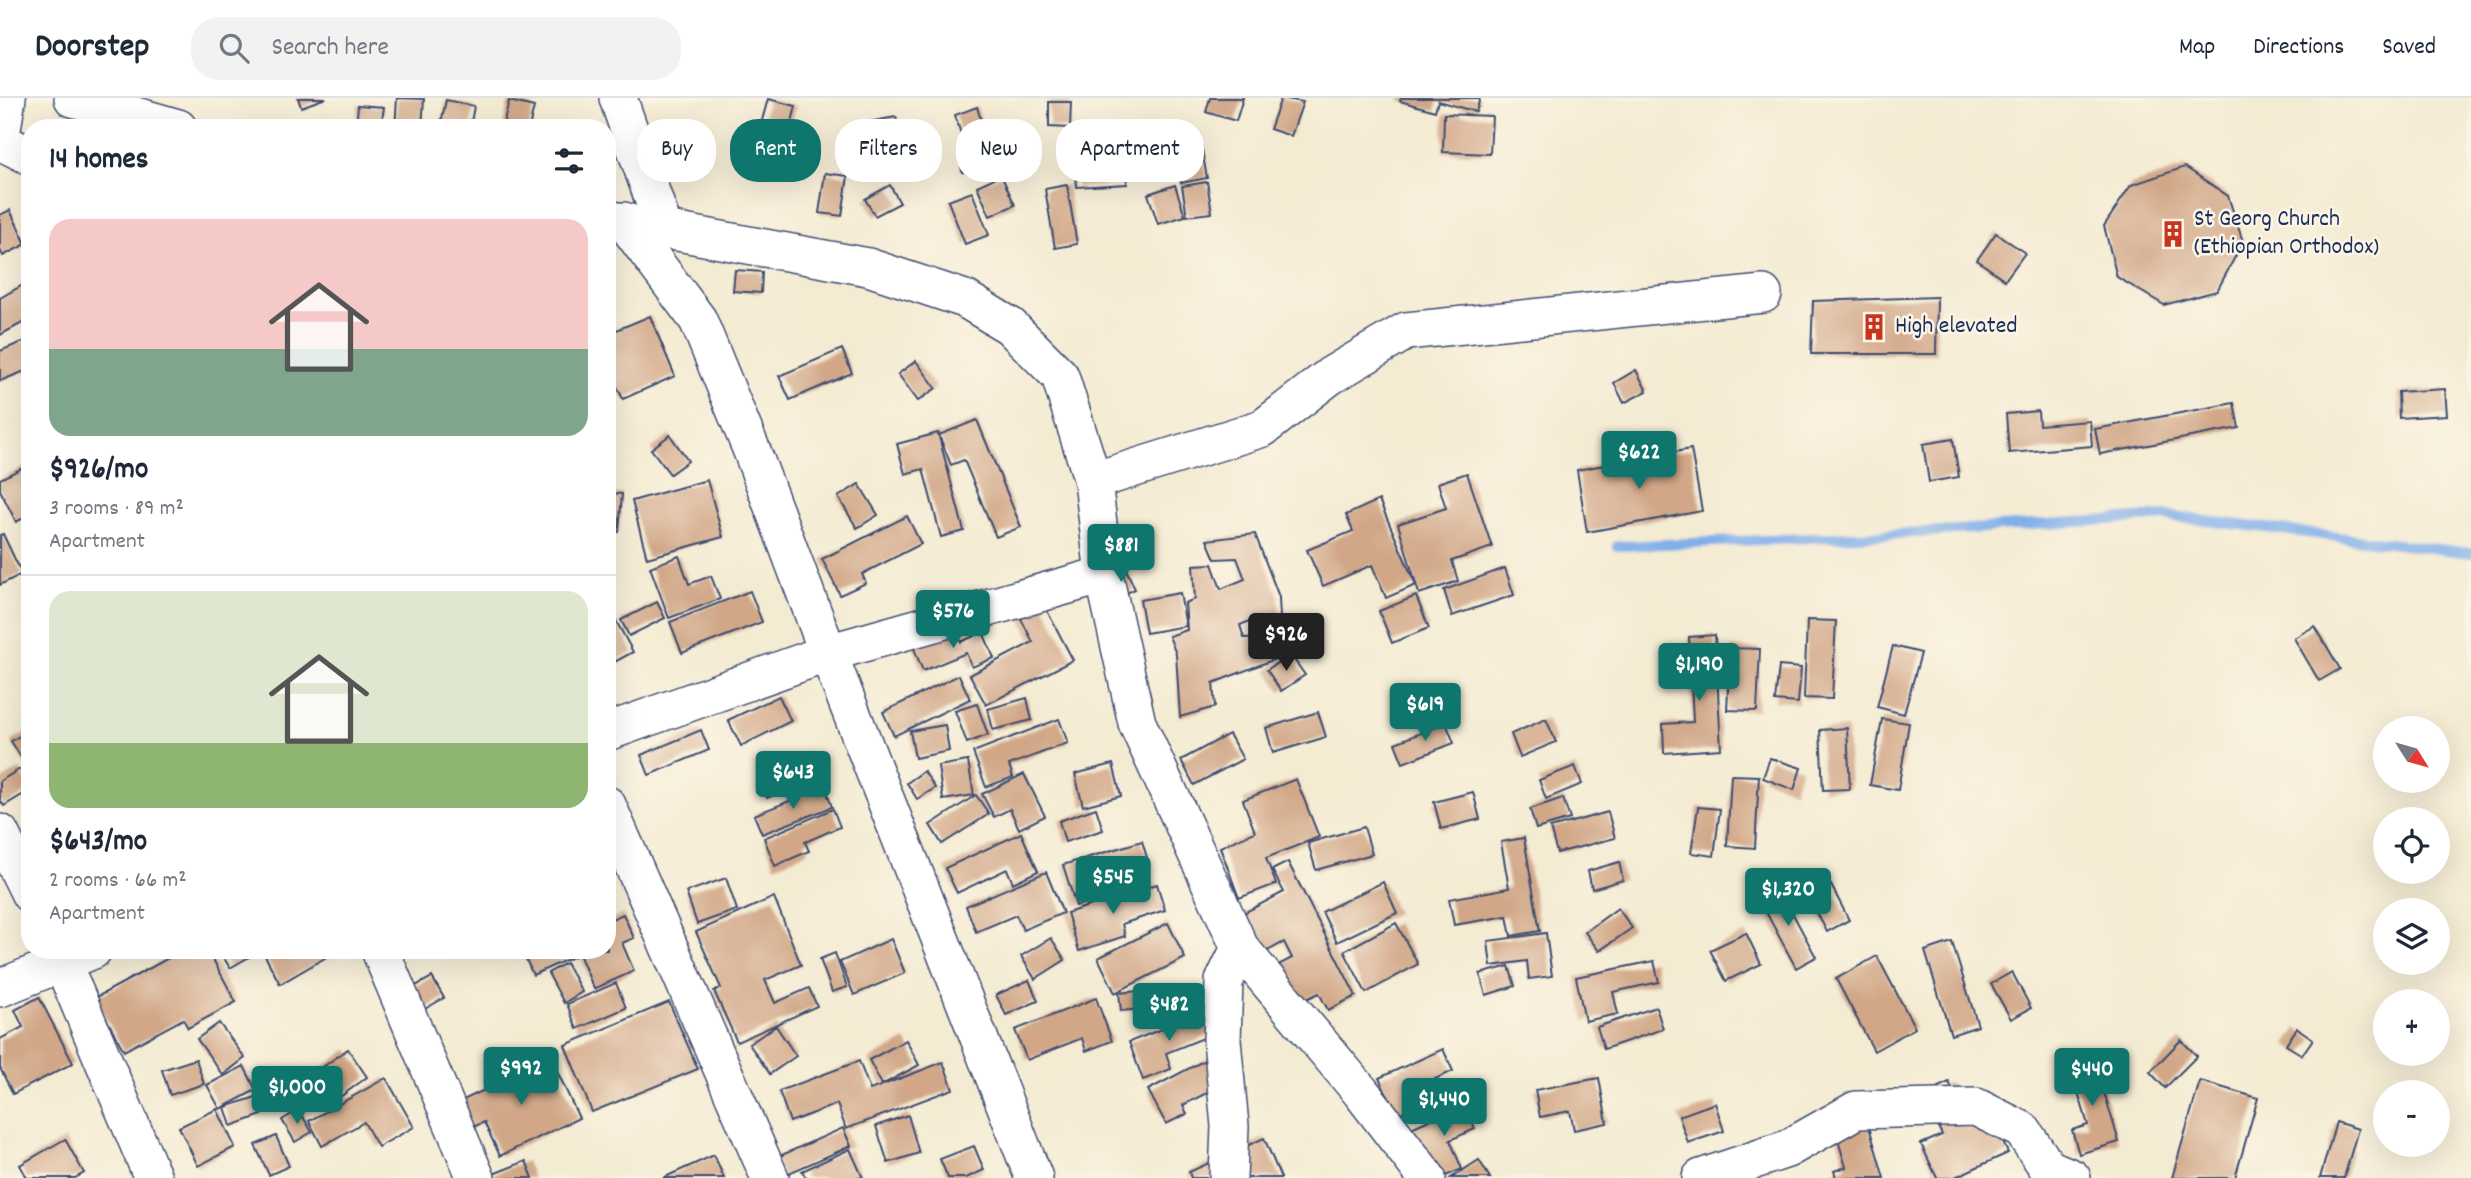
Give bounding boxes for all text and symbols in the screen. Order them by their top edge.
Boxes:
search box [191,17,681,80]
text: Doorstep [35,25,149,72]
icon: search [215,29,253,67]
text: Search here [271,30,389,67]
text: Map [2179,31,2215,65]
text: Directions [2253,31,2344,65]
text: Saved [2382,31,2436,65]
chip: Buy [637,119,716,182]
chip: Rent [730,119,821,182]
chip: Filters [835,119,942,182]
chip: New [956,119,1042,182]
chip: Apartment [1056,119,1204,182]
text: 14 homes [49,140,148,183]
icon: filters [550,142,588,180]
place label: St Georg Church (Ethiopian Orthodox) [2194,203,2379,265]
building icon: St Georg Church (Ethiopian Orthodox) [2158,219,2188,249]
icon: home [256,264,382,390]
place label: High elevated [1895,310,2017,344]
building icon: High elevated [1859,312,1889,342]
pin: $622 [1598,432,1680,491]
text: $622 [1617,437,1661,470]
text: $926/mo [49,450,148,493]
text: 3 rooms · 89 m² [49,493,184,526]
pin: $881 [1080,524,1162,584]
text: Apartment [49,526,145,559]
text: $881 [1103,530,1139,563]
pin: $576 [912,590,994,650]
text: $576 [932,596,974,629]
pin: $926 [1245,614,1327,673]
text: $926 [1264,619,1308,652]
icon: home [256,636,382,762]
pin: $1,190 [1642,644,1756,703]
text: $1,190 [1674,649,1724,682]
pin: $619 [1384,684,1466,743]
text: $619 [1406,689,1444,722]
north arrow [2373,716,2450,793]
map controls [2373,716,2450,1157]
pin: $643 [752,752,834,811]
text: $643 [772,757,814,790]
button: locate [2373,807,2450,884]
text: $643/mo [49,822,147,865]
pin: $545 [1072,856,1154,916]
text: $545 [1092,862,1134,895]
text: 2 rooms · 66 m² [49,865,187,898]
pin: $1,320 [1731,868,1845,928]
text: $1,320 [1761,874,1815,907]
text: Apartment [49,898,145,931]
button: layers [2373,898,2450,975]
pin: $482 [1128,984,1210,1043]
text: $482 [1149,989,1189,1022]
button: + [2373,989,2450,1066]
pin: $992 [480,1048,562,1107]
pin: $440 [2051,1048,2133,1108]
text: $992 [500,1053,542,1086]
text: $440 [2070,1054,2114,1087]
pin: $1,000 [240,1066,354,1126]
text: $1,000 [268,1072,326,1105]
pin: $1,440 [1387,1079,1501,1138]
button: − [2373,1080,2450,1157]
text: $1,440 [1418,1084,1470,1117]

